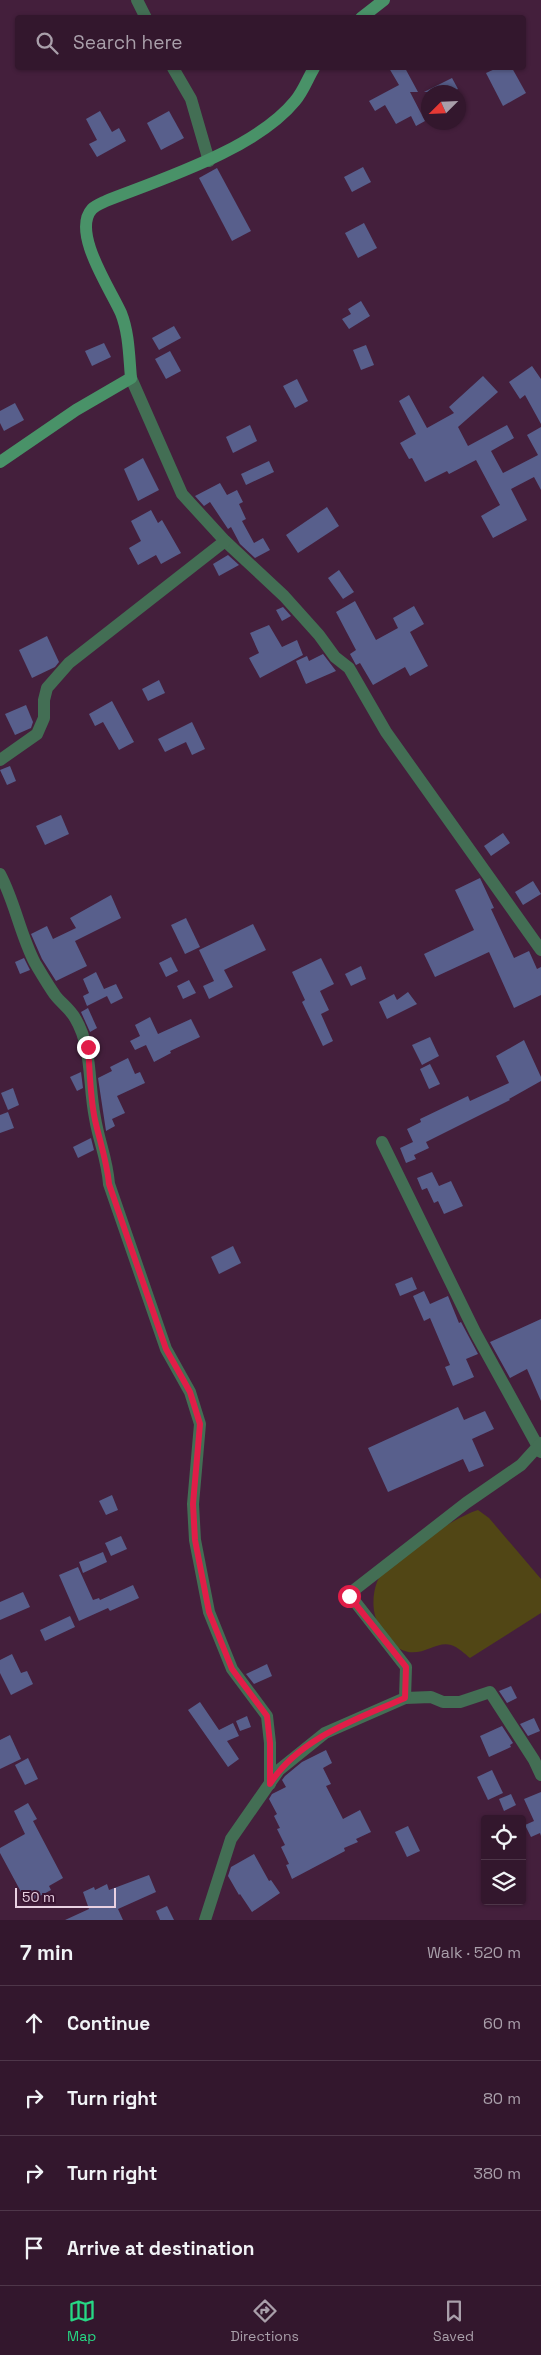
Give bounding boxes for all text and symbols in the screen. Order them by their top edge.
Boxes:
search box [15,15,526,70]
icon: search [33,29,61,57]
text: Search here [73,30,183,55]
north arrow [421,85,466,130]
route end [77,1036,100,1059]
route start [338,1585,361,1608]
map controls [481,1815,526,1905]
button: locate [481,1815,526,1860]
button: layers [481,1860,526,1905]
scale bar [15,1885,116,1908]
text: 50 m [22,1888,55,1906]
text: 7 min [20,1939,73,1966]
text: Walk · 520 m [427,1942,521,1963]
icon: ahead [20,2009,48,2037]
text: Continue [67,2011,150,2036]
text: 60 m [483,2013,521,2034]
icon: right [20,2084,48,2112]
text: Turn right [67,2086,157,2111]
text: 80 m [483,2088,521,2109]
icon: right [20,2159,48,2187]
text: Turn right [67,2161,157,2186]
text: 380 m [473,2163,521,2184]
icon: arrive [20,2234,48,2262]
text: Arrive at destination [67,2236,255,2261]
tab: Map [67,2297,96,2345]
tab: Directions [230,2297,299,2345]
tab: Saved [433,2297,474,2345]

